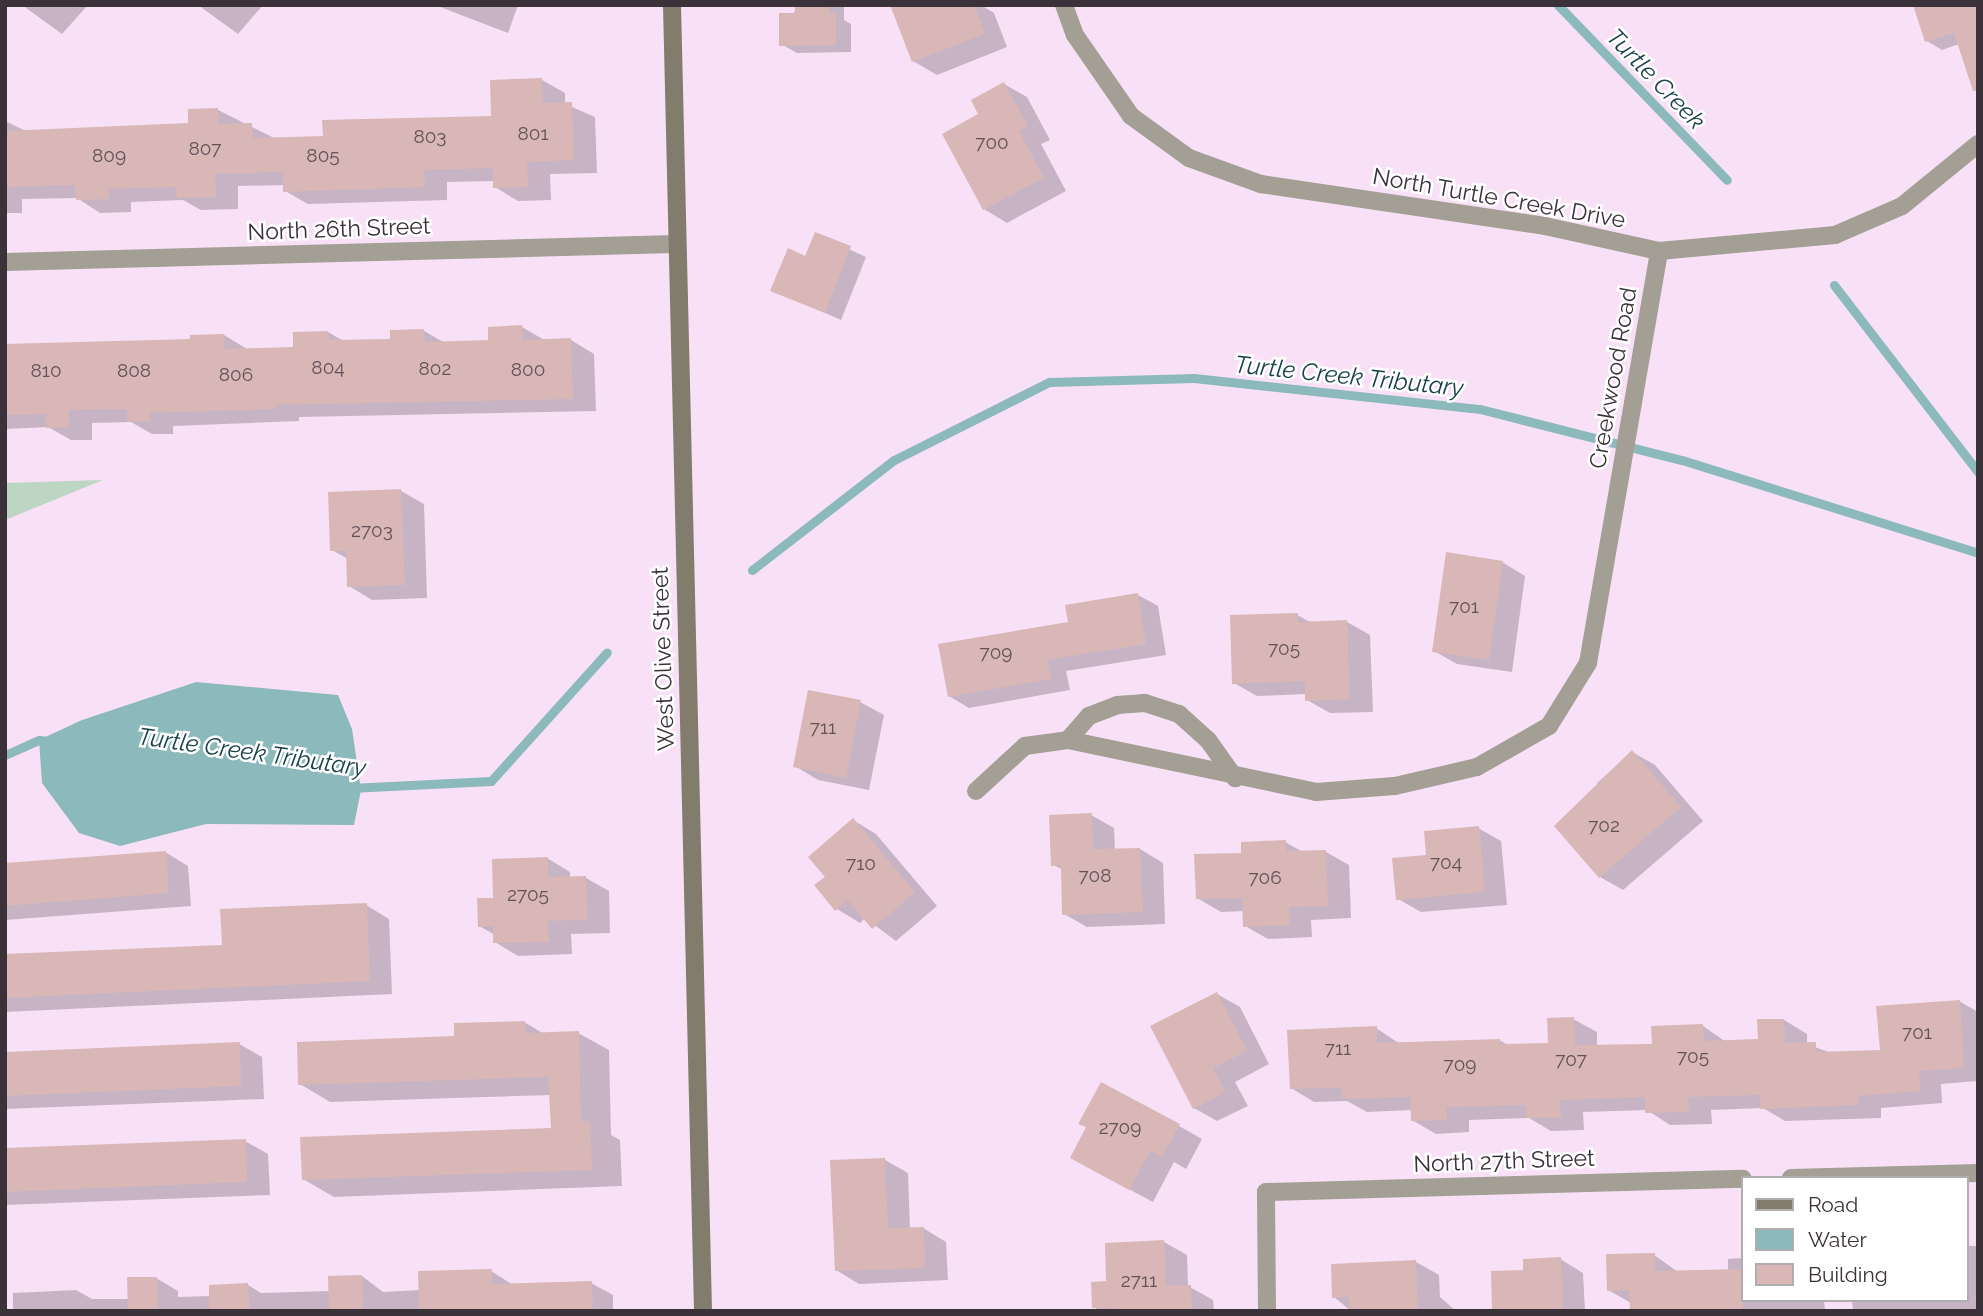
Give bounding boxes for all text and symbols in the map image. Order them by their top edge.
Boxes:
water label: Turtle Creek [1601,23,1711,135]
house number: 801 [517,123,549,145]
house number: 803 [413,126,447,148]
house number: 700 [975,132,1009,154]
house number: 807 [189,138,221,160]
house number: 809 [92,145,126,167]
house number: 805 [306,145,340,167]
street label: North Turtle Creek Drive [1370,162,1628,234]
street label: North 26th Street [247,212,431,246]
street label: Creekwood Road [1583,285,1643,471]
water label: Turtle Creek Tributary [1233,350,1465,402]
house number: 804 [311,357,345,379]
house number: 802 [419,358,451,380]
house number: 800 [511,359,545,381]
house number: 810 [30,360,62,382]
house number: 808 [117,360,151,382]
house number: 806 [219,364,253,386]
house number: 2703 [351,520,393,542]
street label: West Olive Street [646,566,680,752]
house number: 701 [1449,596,1479,618]
house number: 705 [1268,638,1300,660]
house number: 709 [980,642,1012,664]
house number: 711 [810,717,836,739]
water label: Turtle Creek Tributary [136,722,368,782]
house number: 702 [1588,815,1620,837]
house number: 704 [1430,852,1462,874]
house number: 710 [846,853,876,875]
house number: 708 [1079,865,1111,887]
house number: 706 [1248,867,1282,889]
house number: 2705 [507,884,549,906]
house number: 701 [1902,1022,1932,1044]
house number: 711 [1325,1038,1351,1060]
house number: 705 [1677,1046,1709,1068]
house number: 707 [1555,1049,1587,1071]
house number: 709 [1444,1054,1476,1076]
house number: 2709 [1099,1117,1141,1139]
street label: North 27th Street [1413,1144,1595,1178]
legend [1742,1176,1969,1302]
text: Road [1808,1192,1858,1217]
text: Water [1808,1227,1867,1252]
text: Building [1808,1262,1888,1287]
house number: 2711 [1121,1270,1157,1292]

